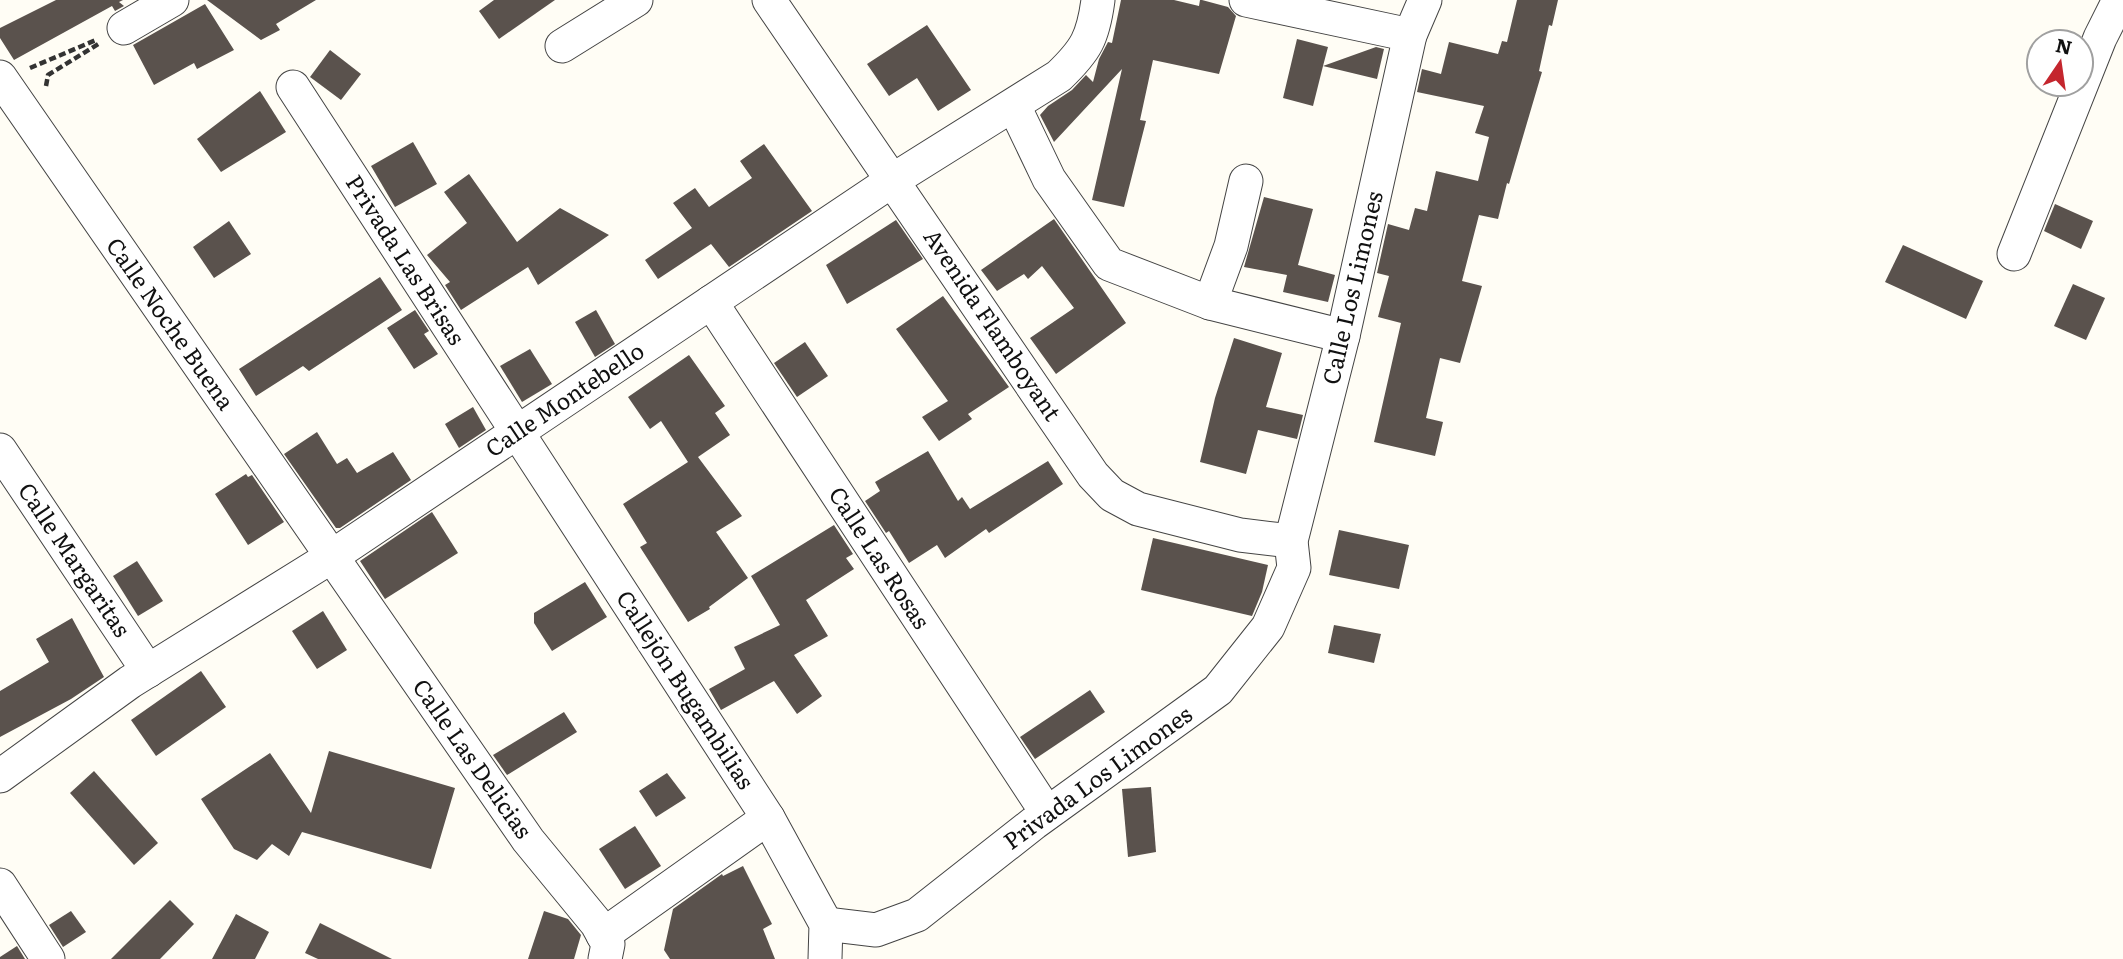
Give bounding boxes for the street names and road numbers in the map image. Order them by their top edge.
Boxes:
street label: Privada Las Brisas [339,167,475,351]
street label: Calle Los Limones [1312,187,1390,388]
street label: Avenida Flamboyant [917,221,1071,427]
street label: Calle Noche Buena [99,230,244,416]
street label: Calle Montebello [478,333,650,464]
street label: Calle Margaritas [11,475,140,643]
street label: Calle Las Rosas [822,479,940,635]
street label: Callejón Bugambilias [609,583,764,795]
street label: Calle Las Delicias [406,671,541,845]
street label: Privada Los Limones [995,696,1198,857]

